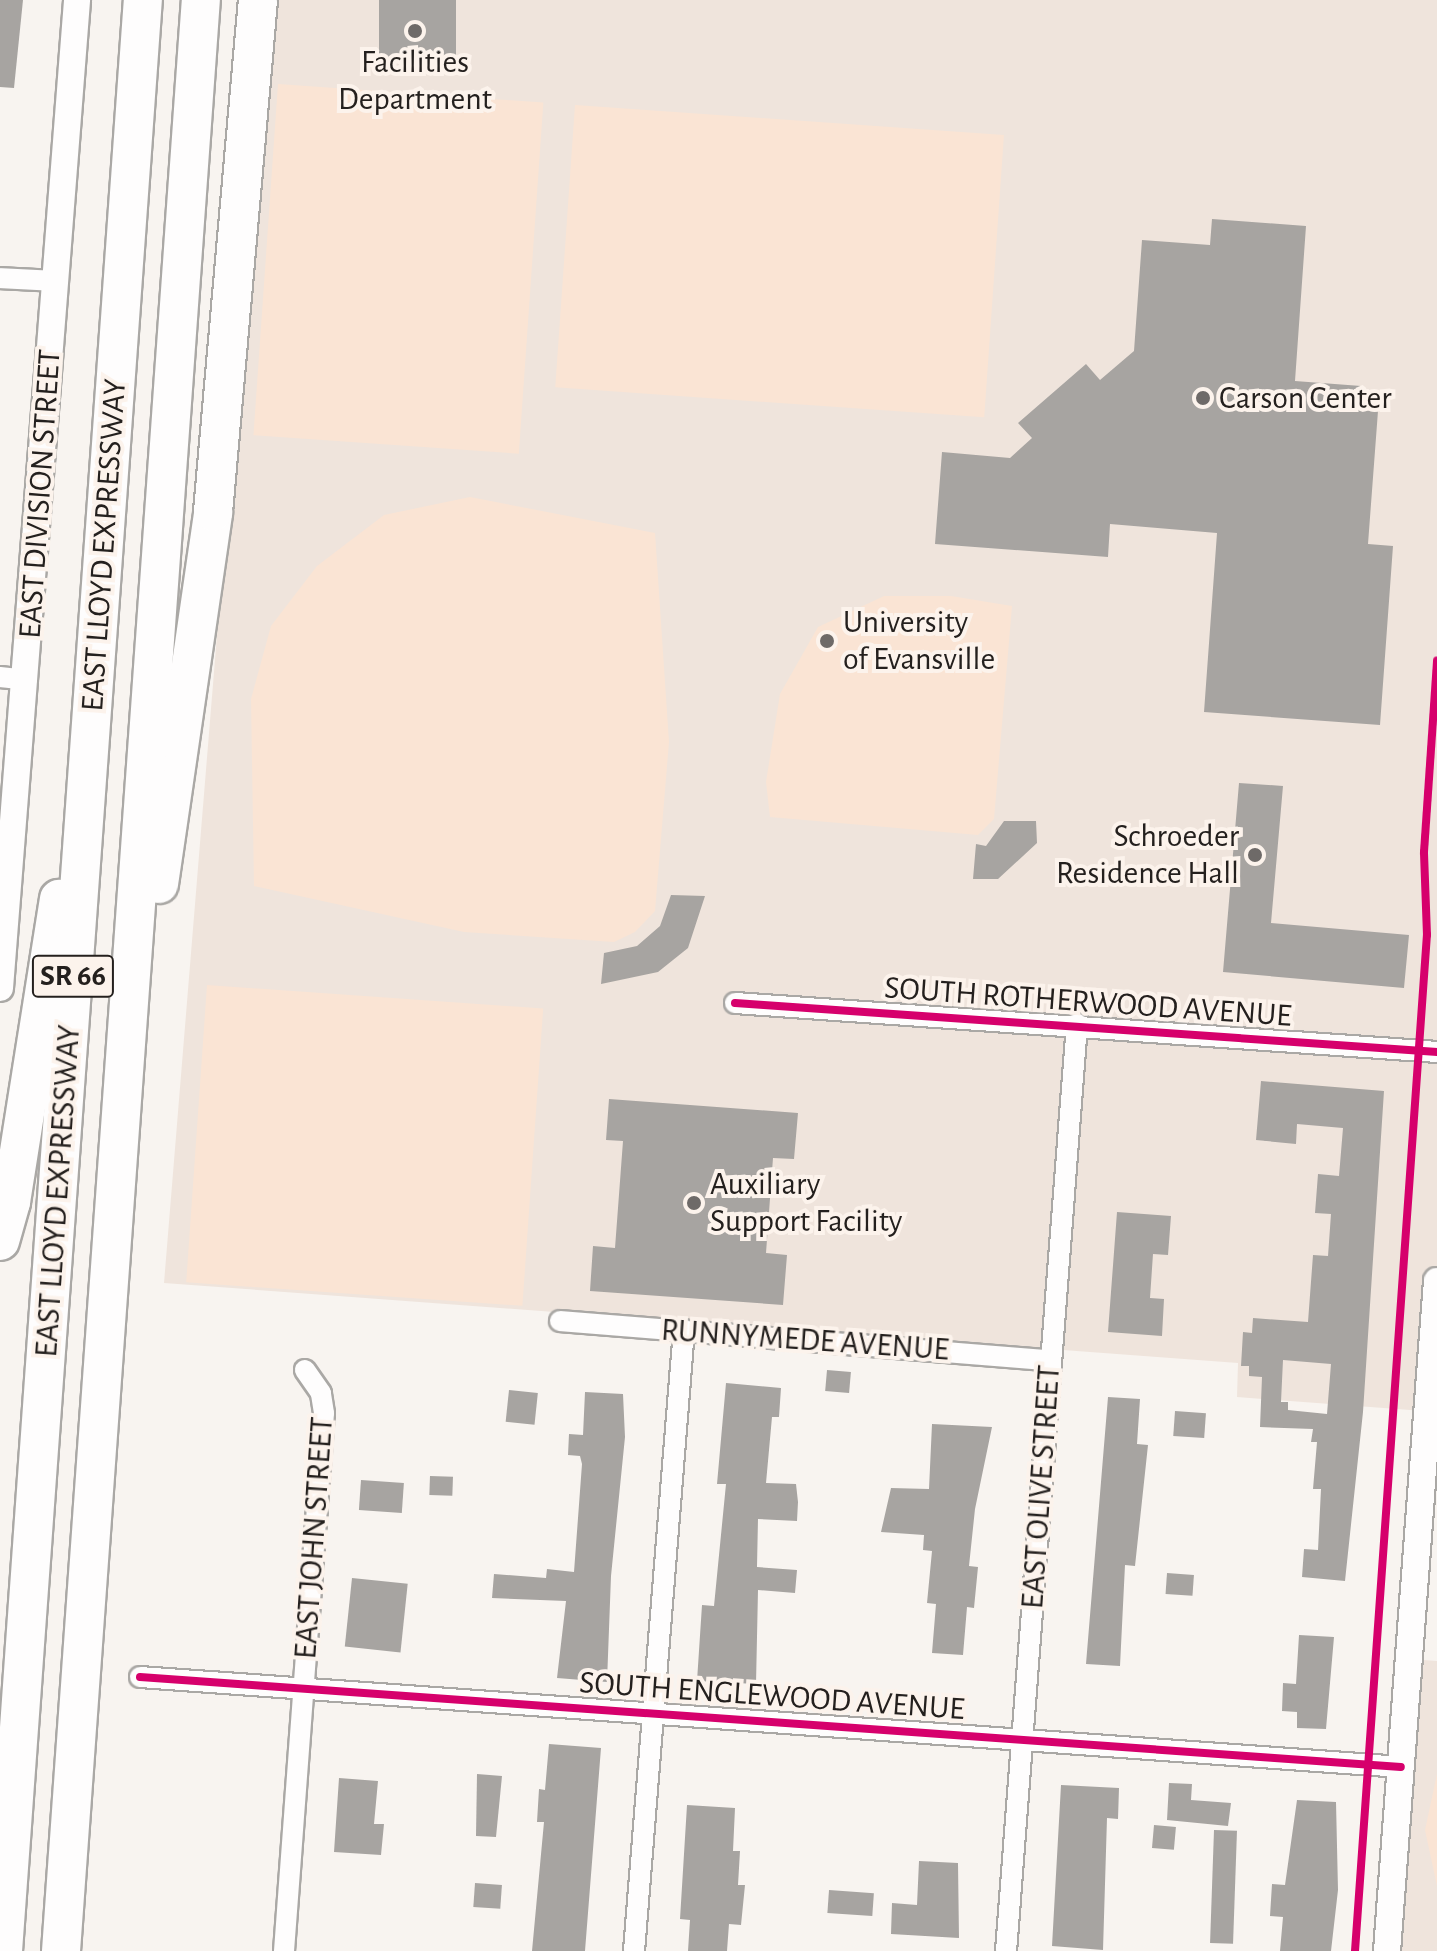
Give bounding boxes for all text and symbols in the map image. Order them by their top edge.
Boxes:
marker: Facilities Department [406,22,424,40]
place label: Facilities Department [338,44,492,119]
street label: EAST DIVISION STREET [11,348,69,640]
street label: EAST LLOYD EXPRESSWAY [73,377,135,713]
place label: Carson Center [1219,379,1392,417]
marker: Carson Center [1194,389,1212,407]
place label: University of Evansville [843,604,995,679]
marker: University of Evansville [818,632,836,650]
place label: Schroeder Residence Hall [1056,818,1239,893]
marker: Schroeder Residence Hall [1246,846,1264,864]
road number: SR 66 [31,950,115,1002]
street label: SOUTH ROTHERWOOD AVENUE [883,969,1293,1035]
street label: EAST LLOYD EXPRESSWAY [27,1023,89,1359]
place label: Auxiliary Support Facility [710,1166,903,1241]
marker: Auxiliary Support Facility [685,1194,703,1212]
street label: RUNNYMEDE AVENUE [660,1311,950,1369]
street label: EAST OLIVE STREET [1013,1364,1069,1610]
street label: EAST JOHN STREET [286,1416,342,1660]
street label: SOUTH ENGLEWOOD AVENUE [578,1663,966,1729]

